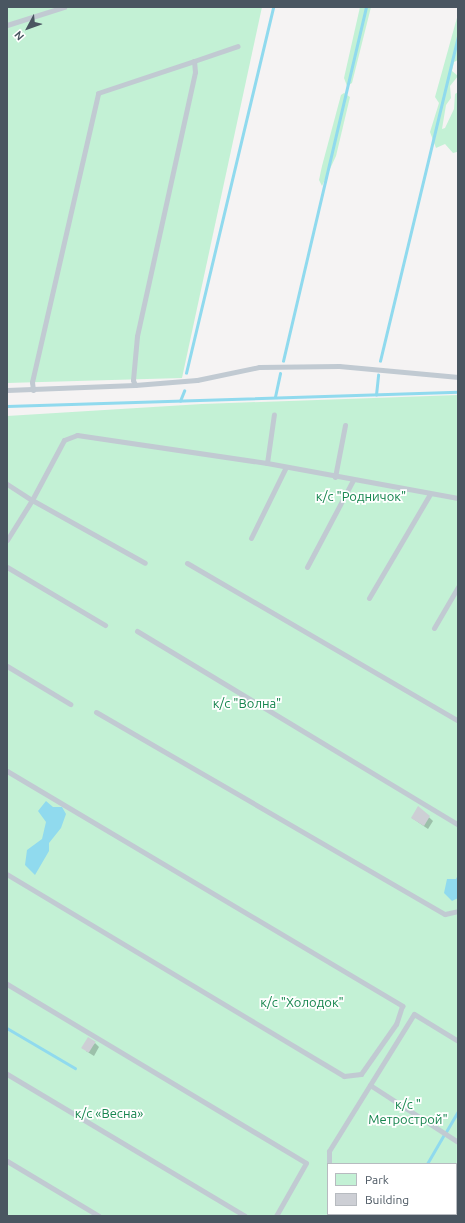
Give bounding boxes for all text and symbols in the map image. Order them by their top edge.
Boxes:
north arrow [8,8,48,48]
text: N [12,29,26,43]
park label: к/с "Родничок" [316,488,406,504]
park label: к/с "Волна" [213,695,281,711]
park label: к/с "Холодок" [260,994,344,1010]
park label: к/с " Метрострой" [368,1097,448,1128]
park label: к/с «Весна» [75,1105,143,1121]
legend [327,1163,457,1215]
text: Park [365,1173,389,1186]
text: Building [365,1193,409,1206]

